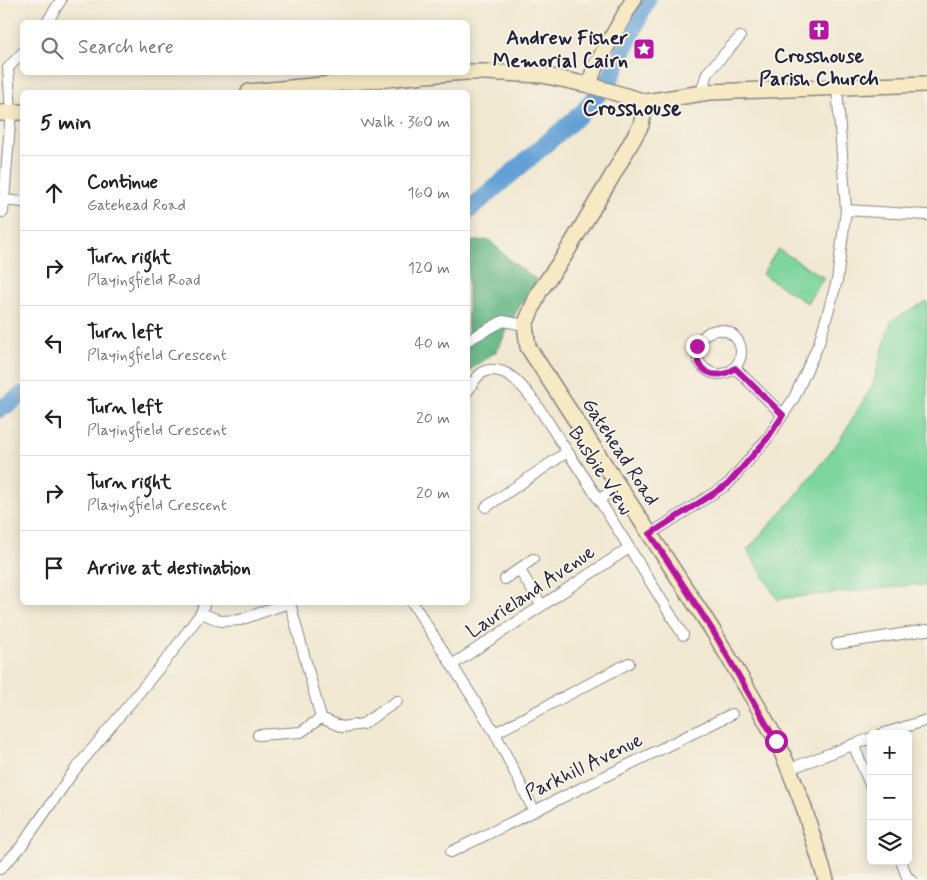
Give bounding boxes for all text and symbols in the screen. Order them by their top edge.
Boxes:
church icon: Crosshouse Parish Church [807,18,831,42]
search box [20,20,470,75]
place label: Andrew Fisher Memorial Cairn [493,25,629,75]
icon: search [38,34,66,62]
text: Search here [78,35,174,60]
place icon: Andrew Fisher Memorial Cairn [632,37,656,61]
place label: Crosshouse Parish Church [759,43,879,93]
district label: Crosshouse [583,95,682,123]
text: 5 min [40,109,92,137]
text: Walk · 360 m [360,112,450,133]
text: Continue [87,170,158,195]
icon: ahead [40,179,68,207]
text: 160 m [407,183,450,204]
text: Gatehead Road [87,195,186,216]
text: Turn right [87,245,171,270]
icon: right [40,254,68,282]
text: 120 m [408,258,450,279]
text: Playingfield Road [87,270,200,291]
text: Turn left [87,320,163,345]
icon: left [40,329,68,357]
text: 40 m [414,333,450,354]
route end [686,335,709,358]
text: Playingfield Crescent [87,345,227,366]
street label: Gatehead Road [575,393,665,511]
text: Turn left [87,395,163,420]
icon: left [40,404,68,432]
text: 20 m [416,408,450,429]
text: Playingfield Crescent [87,420,227,441]
street label: Busbie View [561,421,639,521]
text: Turn right [87,470,171,495]
icon: right [40,479,68,507]
text: 20 m [416,483,450,504]
text: Playingfield Crescent [87,495,227,516]
street label: Laurieland Avenue [461,539,601,645]
icon: arrive [40,554,68,582]
text: Arrive at destination [87,556,251,581]
street label: Parkhill Avenue [521,727,647,807]
route start [765,730,788,753]
map controls [867,730,912,865]
button: + [867,730,912,775]
button: − [867,775,912,820]
button: layers [867,820,912,865]

